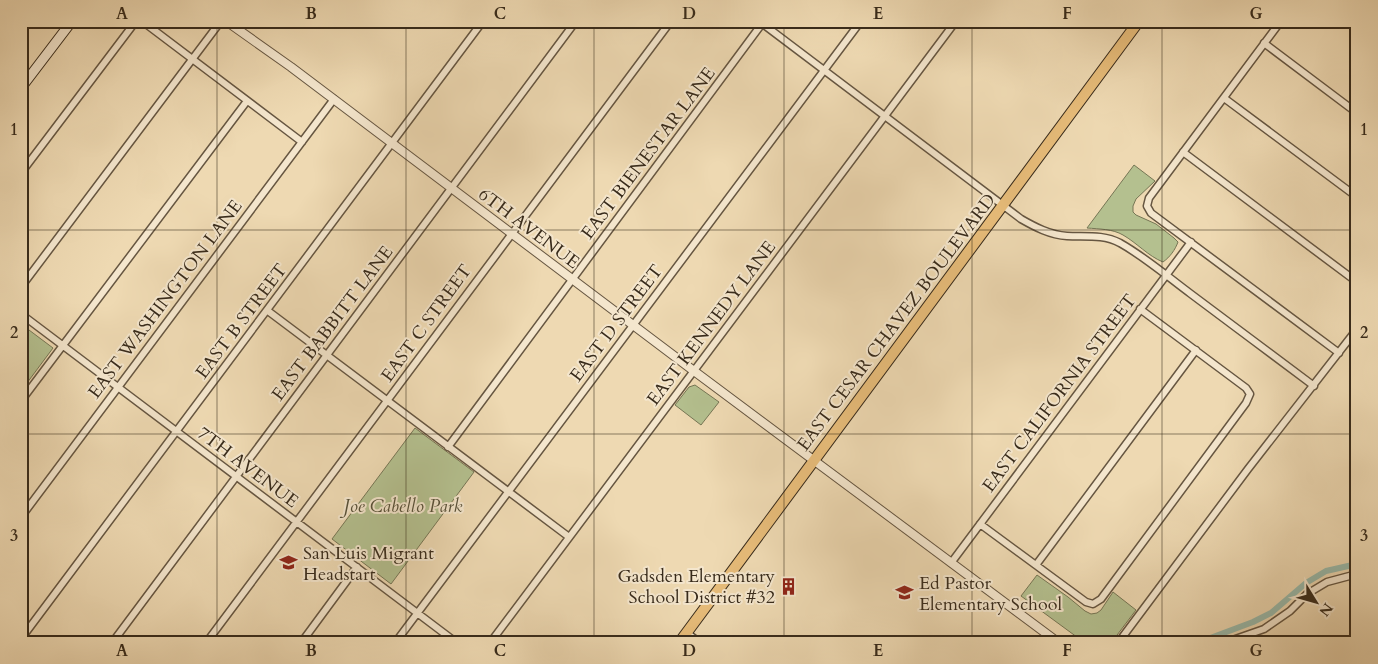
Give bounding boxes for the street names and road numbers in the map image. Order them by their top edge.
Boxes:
street label: EAST BIENESTAR LANE [575,62,721,244]
street label: 6TH AVENUE [473,182,584,275]
street label: EAST CESAR CHAVEZ BOULEVARD [791,189,1002,456]
street label: EAST WASHINGTON LANE [82,195,248,404]
street label: EAST KENNEDY LANE [641,236,782,411]
street label: EAST BABBITT LANE [266,241,399,406]
street label: EAST B STREET [190,259,293,384]
street label: EAST C STREET [375,259,478,387]
street label: EAST D STREET [564,260,669,387]
street label: EAST CALIFORNIA STREET [977,289,1142,498]
street label: 7TH AVENUE [192,421,303,514]

